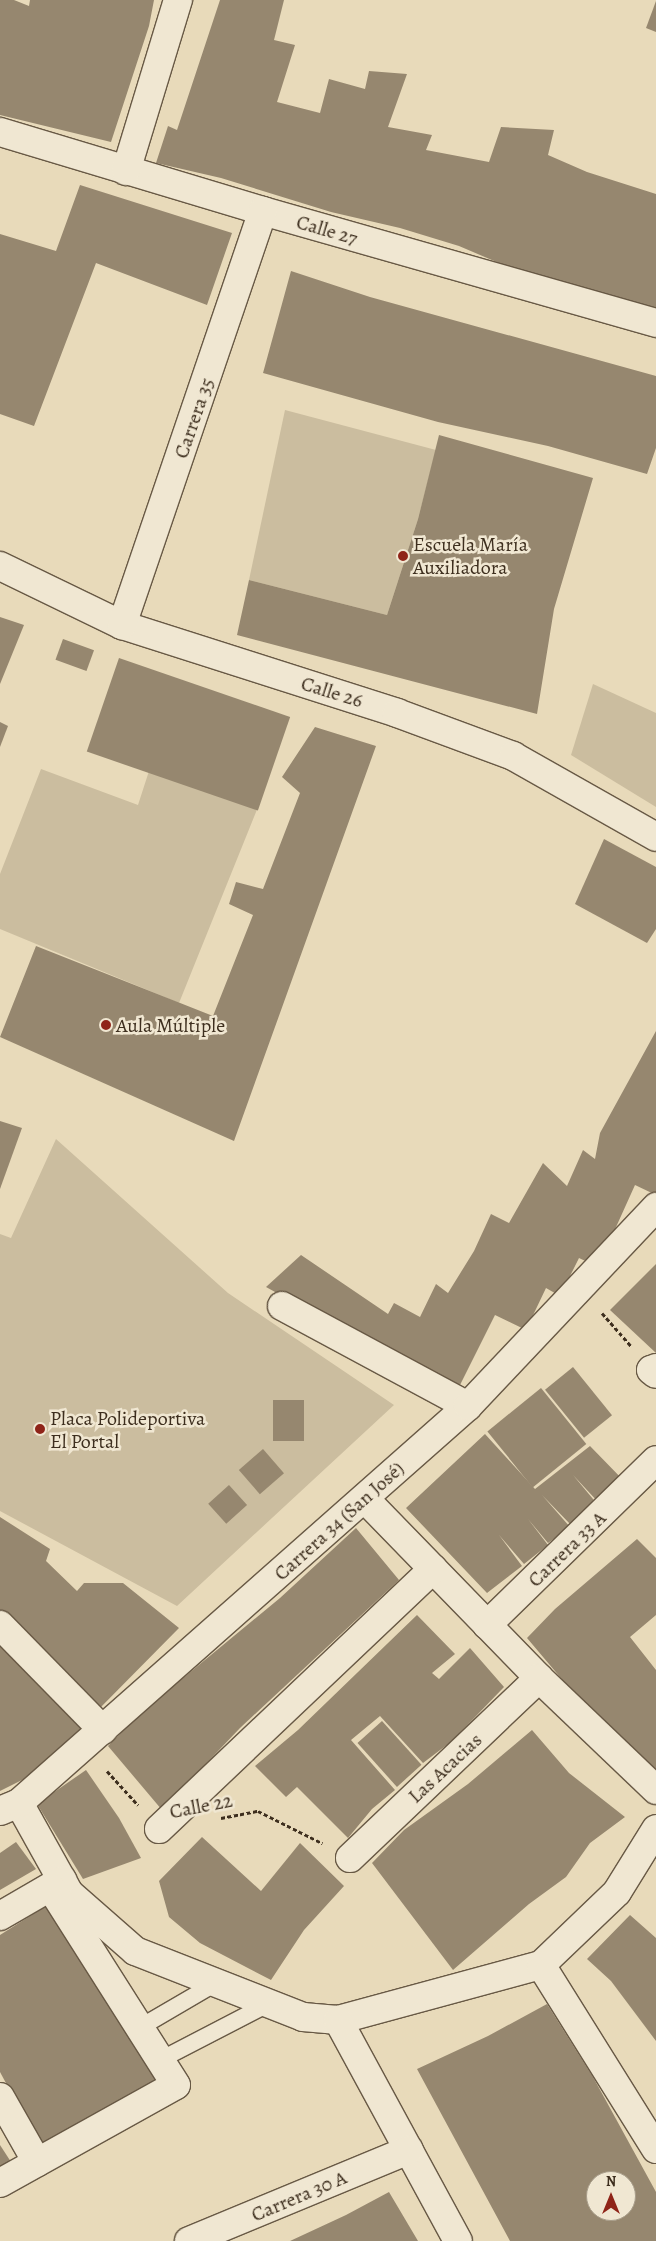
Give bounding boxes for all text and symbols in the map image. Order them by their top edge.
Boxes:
street label: Calle 27 [294,210,360,250]
street label: Carrera 35 [169,375,219,461]
place label: Escuela María Auxiliadora [413,532,528,579]
marker: Escuela María Auxiliadora [397,550,409,562]
street label: Calle 26 [298,671,366,713]
place label: Aula Múltiple [116,1013,225,1037]
marker: Aula Múltiple [100,1019,112,1031]
place label: Placa Polideportiva El Portal [50,1406,205,1453]
marker: Placa Polideportiva El Portal [34,1423,46,1435]
street label: Carrera 34 (San José) [269,1457,409,1585]
street label: Carrera 33 A [523,1506,611,1592]
street label: Las Acacias [403,1728,487,1808]
street label: Calle 22 [168,1788,234,1824]
street label: Carrera 30 A [248,2165,350,2227]
north arrow [586,2171,636,2221]
text: N [606,2172,616,2191]

